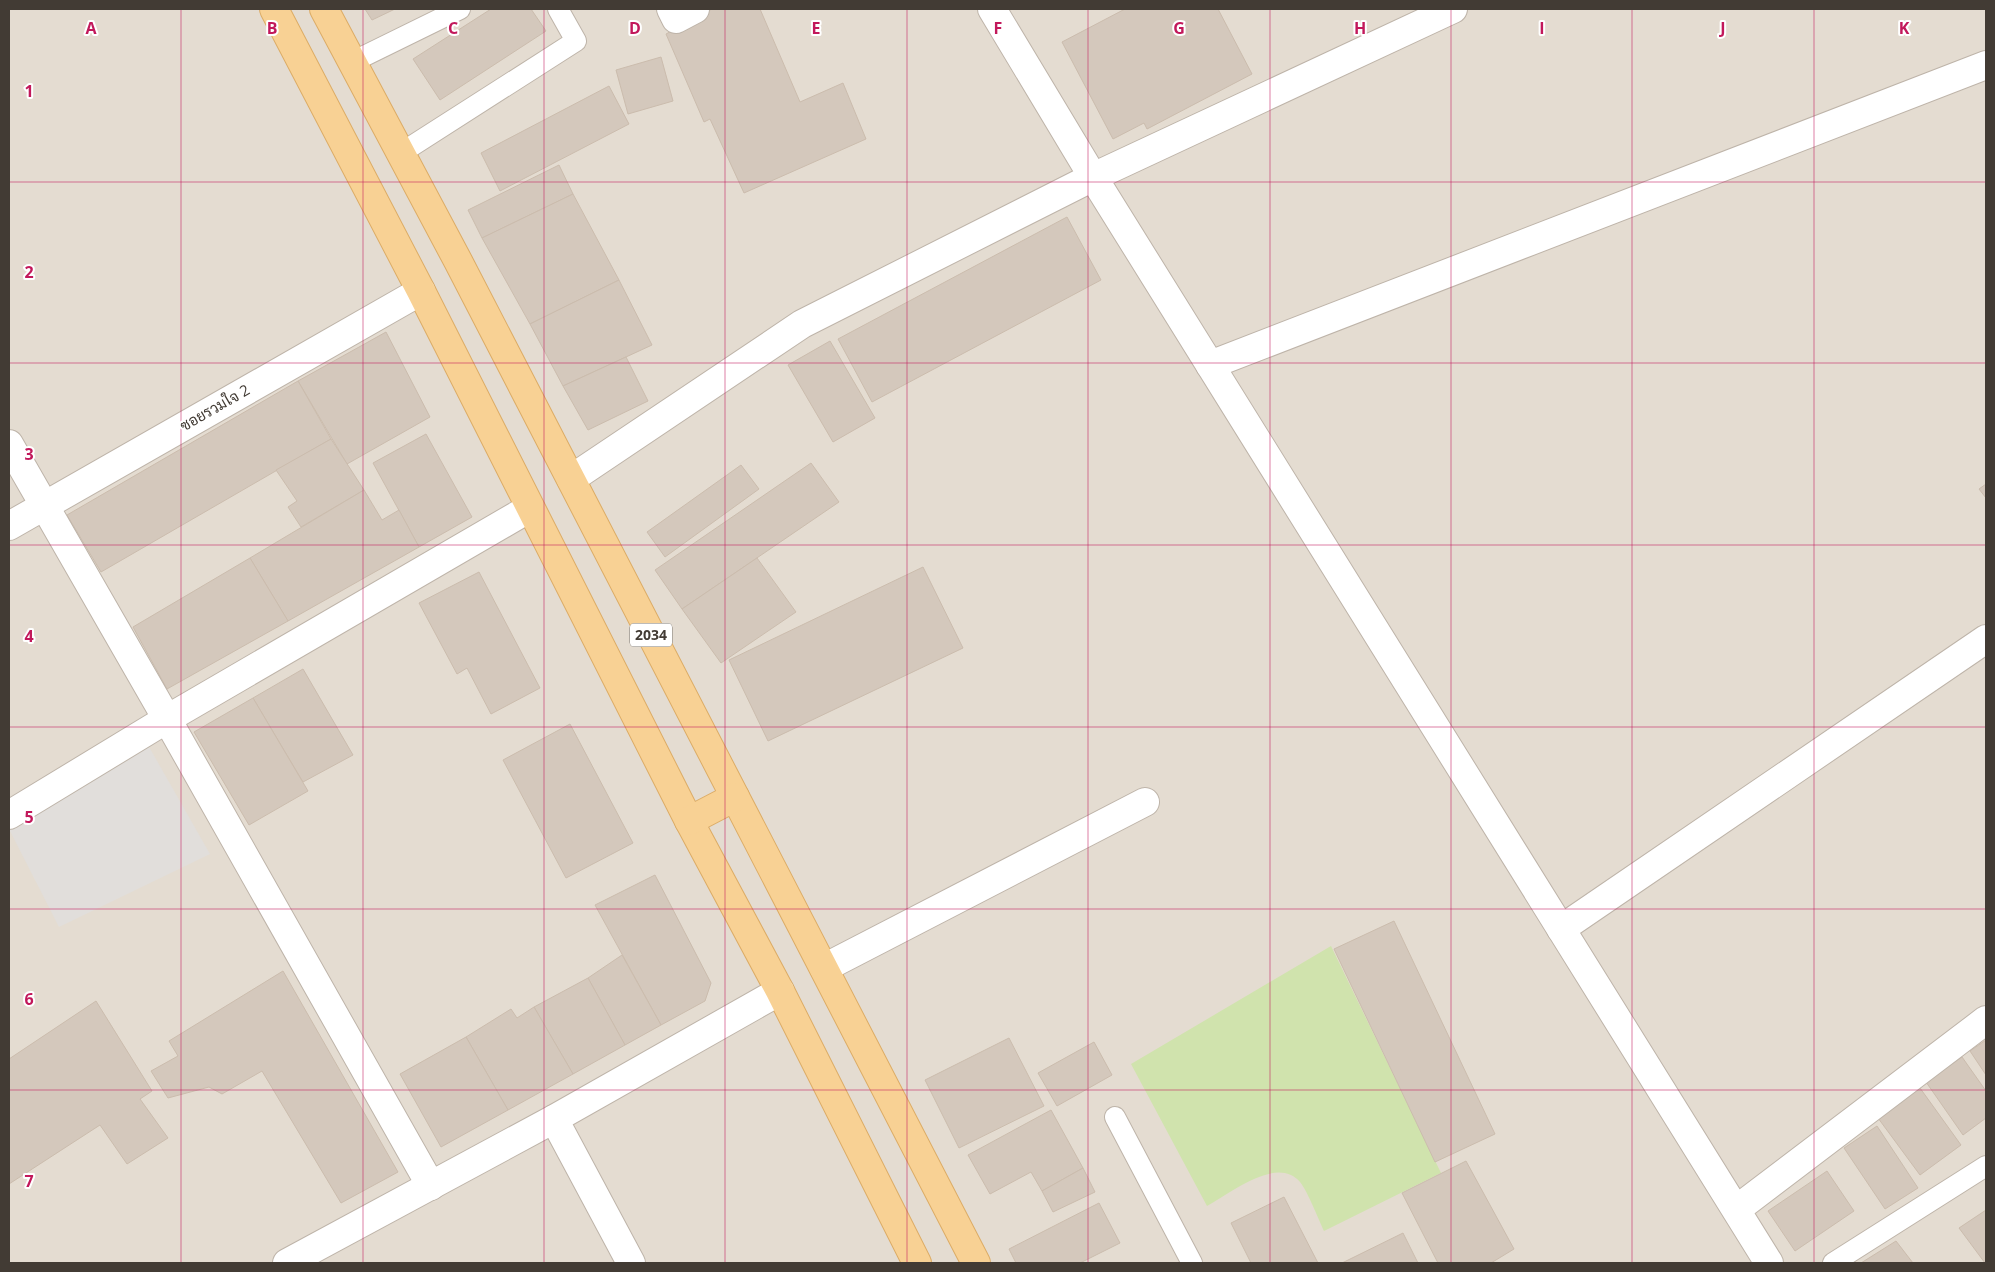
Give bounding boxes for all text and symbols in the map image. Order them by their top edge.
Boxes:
text: A [85,17,97,39]
text: B [267,17,277,39]
text: C [448,17,458,39]
text: D [629,17,641,39]
text: E [812,17,821,39]
text: F [994,17,1002,39]
text: G [1173,17,1185,39]
text: H [1354,17,1366,39]
text: I [1539,17,1545,39]
text: J [1718,17,1726,39]
text: K [1899,17,1910,39]
text: 1 [24,80,34,102]
text: 2 [24,261,34,283]
street label: ซอยรวมใจ 2 [176,379,253,435]
text: 3 [24,443,34,465]
road number: 2034 [630,624,672,646]
text: 4 [24,625,34,647]
text: 5 [24,806,34,828]
text: 6 [24,988,34,1010]
text: 7 [24,1170,34,1192]

